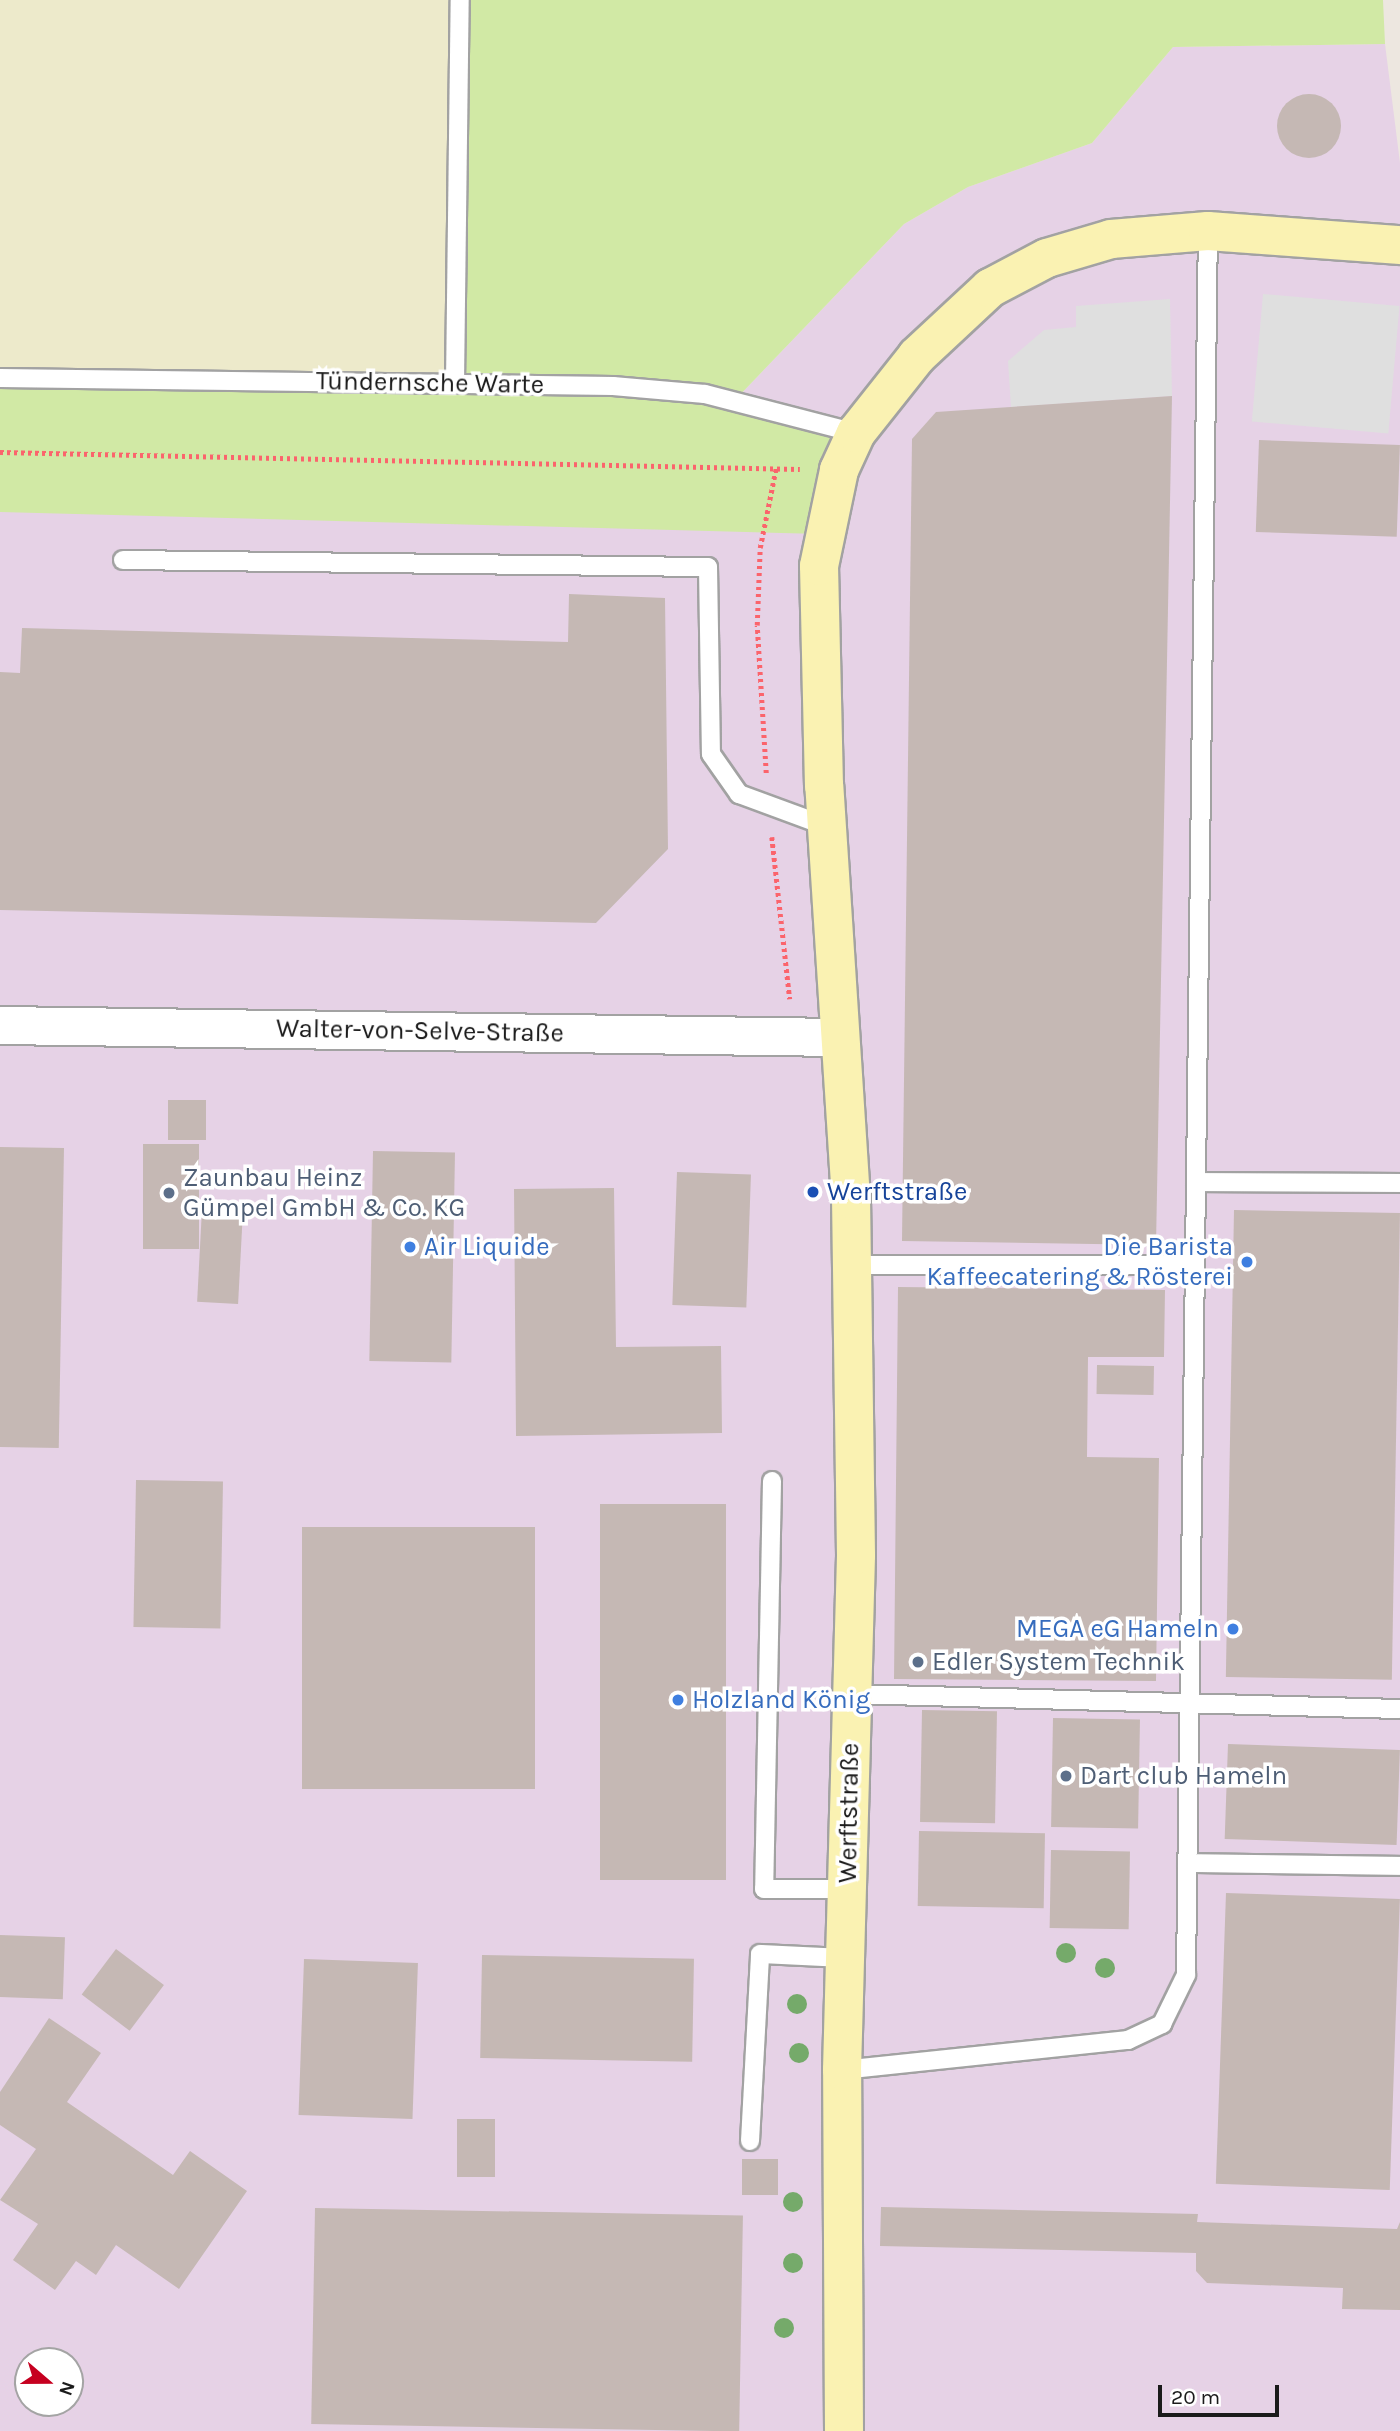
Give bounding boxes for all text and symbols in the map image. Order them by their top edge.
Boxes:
street label: Tündernsche Warte [316,365,544,401]
street label: Walter-von-Selve-Straße [276,1013,564,1049]
place label: Zaunbau Heinz Gümpel GmbH & Co. KG [183,1162,465,1224]
place label: Werftstraße [827,1176,967,1208]
marker: Werftstraße [805,1184,821,1200]
marker: Zaunbau Heinz Gümpel GmbH & Co. KG [161,1185,177,1201]
place label: Air Liquide [424,1231,550,1263]
place label: Die Barista Kaffeecatering & Rösterei [926,1231,1233,1292]
marker: Air Liquide [402,1239,418,1255]
marker: Die Barista Kaffeecatering & Rösterei [1239,1254,1255,1270]
place label: MEGA eG Hameln [1016,1613,1219,1645]
marker: MEGA eG Hameln [1225,1621,1241,1637]
place label: Edler System Technik [932,1646,1185,1678]
marker: Edler System Technik [910,1654,926,1670]
place label: Holzland König [692,1684,870,1716]
marker: Holzland König [670,1692,686,1708]
street label: Werftstraße [832,1743,866,1883]
place label: Dart club Hameln [1080,1760,1287,1792]
marker: Dart club Hameln [1058,1768,1074,1784]
north arrow [14,2347,84,2417]
scale bar [1162,2372,1283,2416]
text: N [54,2378,80,2399]
text: 20 m [1171,2385,1220,2409]

